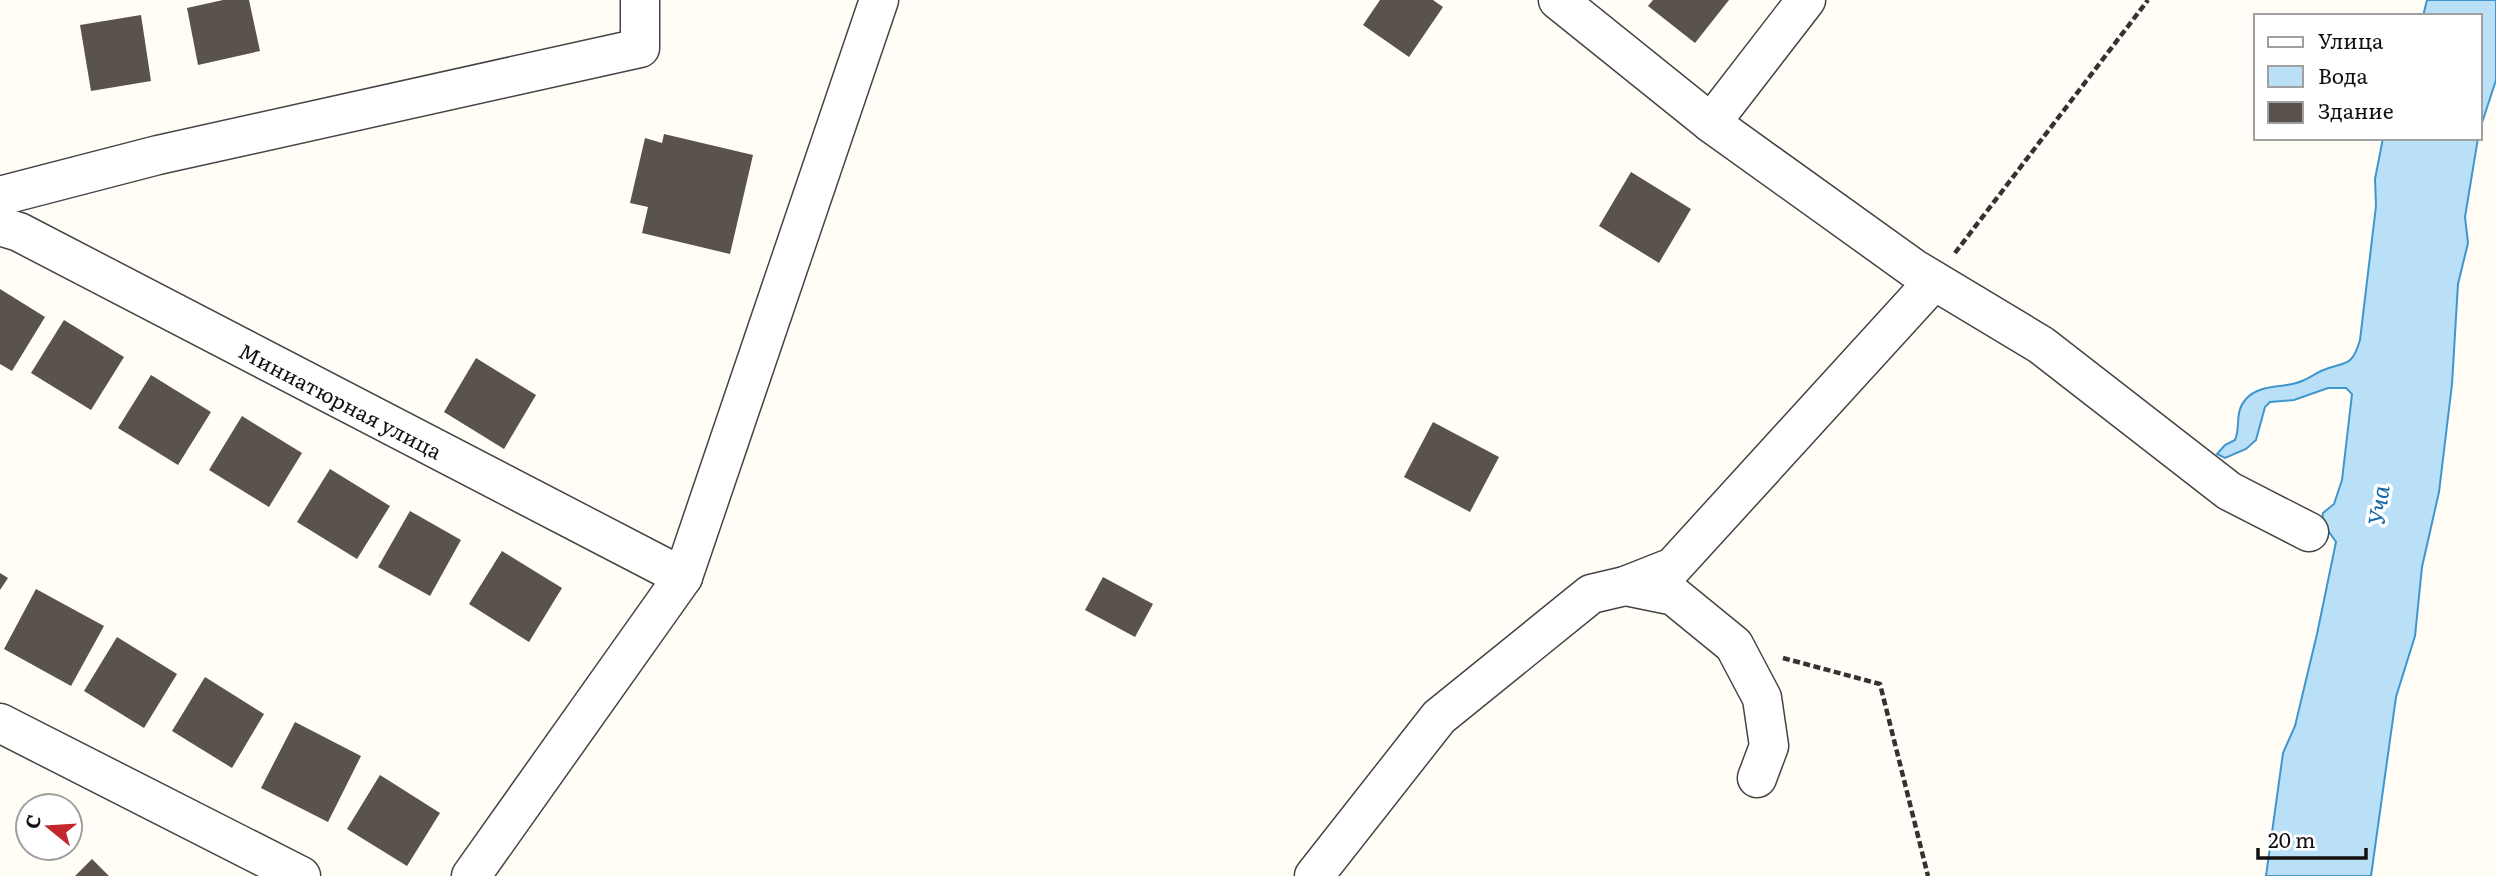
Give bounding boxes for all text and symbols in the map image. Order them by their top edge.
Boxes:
legend [2254,14,2482,140]
text: Улица [2318,24,2384,55]
text: Вода [2318,59,2369,90]
text: Здание [2318,94,2394,125]
street label: Миниатюрная улица [234,334,449,465]
water label: Уча [2357,483,2397,527]
north arrow [14,792,84,862]
text: С [16,811,47,832]
scale bar [2258,816,2366,860]
text: 20 m [2268,823,2315,854]

